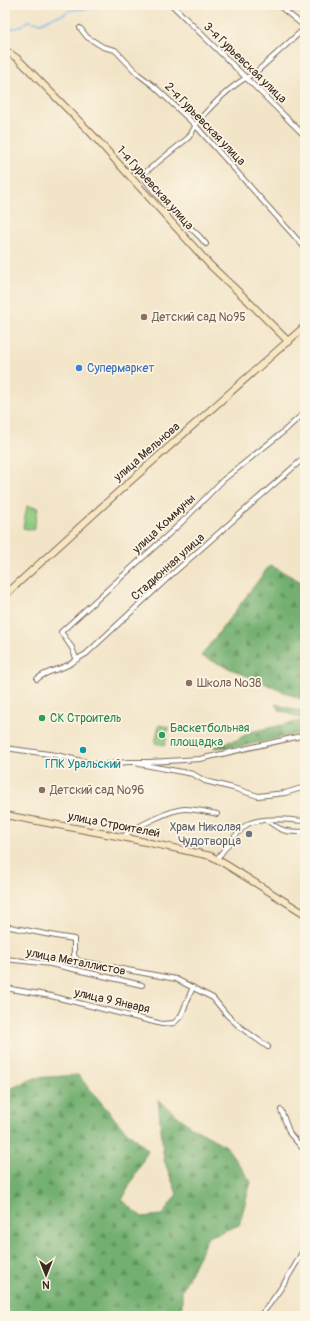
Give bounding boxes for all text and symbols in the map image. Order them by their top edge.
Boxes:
street label: 3-я Гурьевская улица [200,19,290,107]
street label: 2-я Гурьевская улица [161,79,249,169]
street label: 1-я Гурьевская улица [113,143,197,233]
place label: Детский сад №95 [151,310,246,325]
marker: Детский сад №95 [139,312,149,322]
place label: Супермаркет [87,361,155,376]
marker: Супермаркет [74,363,84,373]
street label: улица Мельнова [110,419,183,485]
street label: улица Коммуны [129,491,199,558]
street label: Стадионная улица [128,530,208,604]
place label: Школа №38 [197,676,261,691]
marker: Школа №38 [184,678,194,688]
place label: СК Строитель [50,711,122,726]
marker: СК Строитель [37,713,47,723]
place label: Баскетбольная площадка [170,721,250,750]
marker: Баскетбольная площадка [157,730,167,740]
marker: ГПК Уральский [78,745,88,755]
place label: ГПК Уральский [45,757,121,772]
place label: Детский сад №96 [49,783,144,798]
marker: Детский сад №96 [37,785,47,795]
street label: улица Строителей [66,809,161,841]
place label: Храм Николая Чудотворца [170,820,241,849]
marker: Храм Николая Чудотворца [244,829,254,839]
street label: улица Металлистов [24,945,127,979]
street label: улица 9 Января [72,985,152,1017]
north arrow [26,1255,66,1295]
text: N [42,1278,50,1291]

